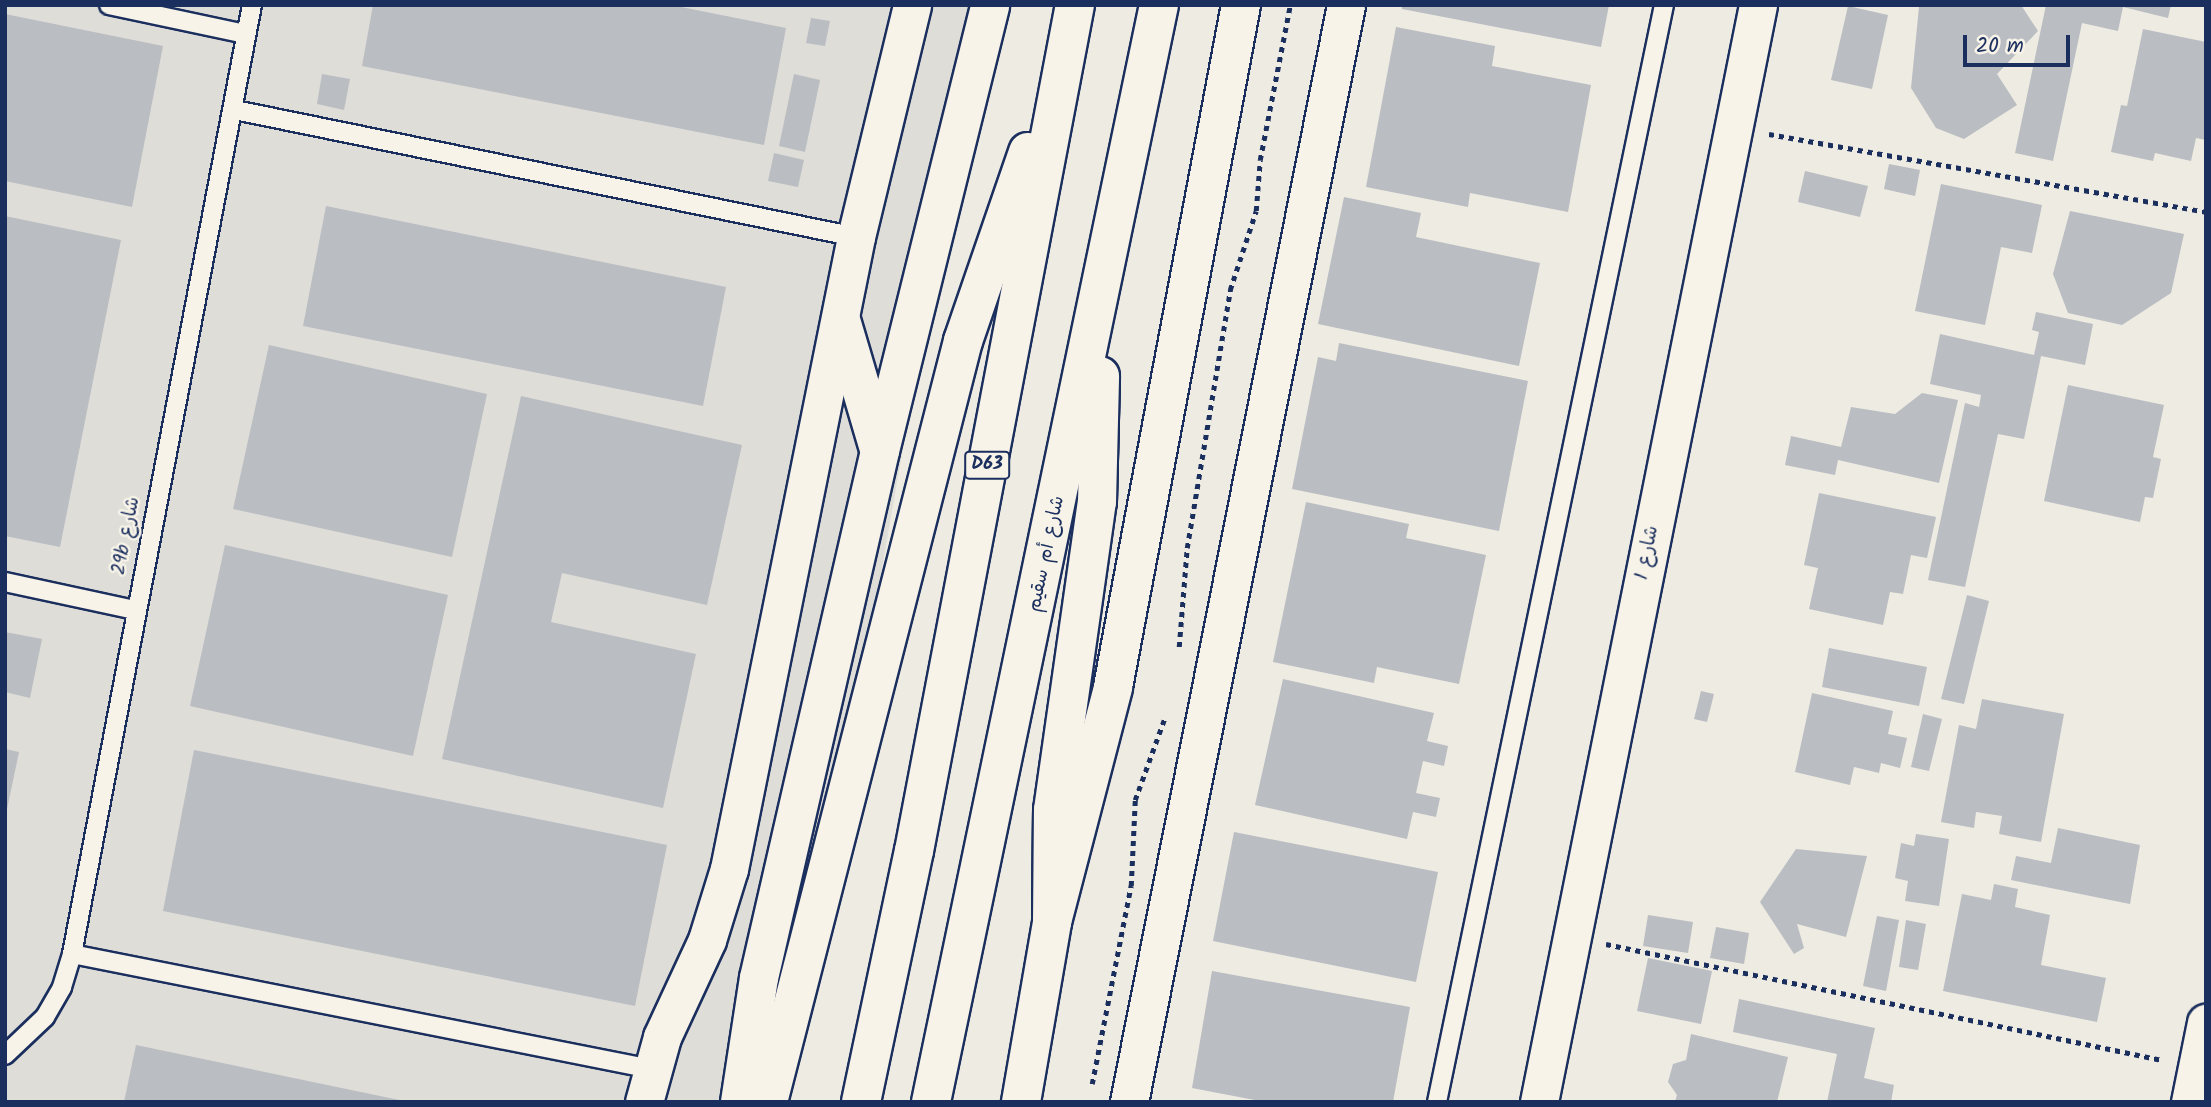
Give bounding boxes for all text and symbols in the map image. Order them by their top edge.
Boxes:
scale bar [1966,21,2073,65]
text: 20 m [1976,30,2024,63]
road number: D63 [962,450,1012,480]
street label: شارع أم سقيم [1024,494,1070,614]
street label: 29b شارع [108,495,146,577]
street label: شارع 1 [1632,524,1664,582]

